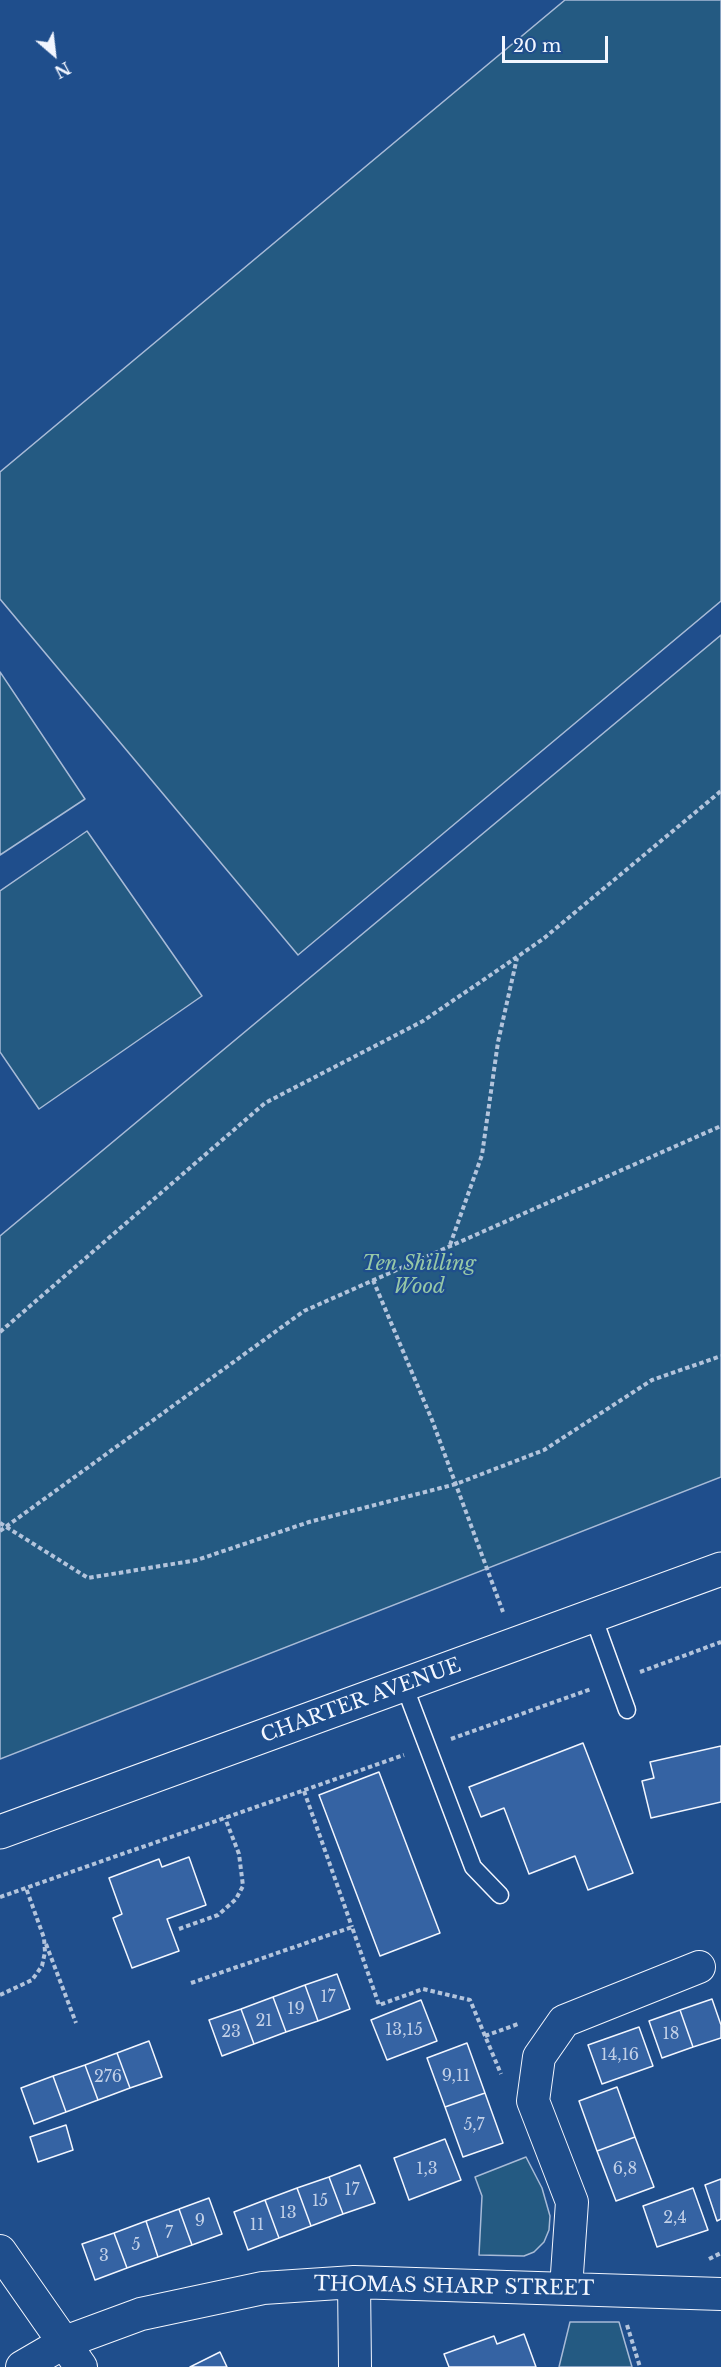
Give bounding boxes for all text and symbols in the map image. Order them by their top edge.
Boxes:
north arrow [24,24,84,84]
scale bar [505,24,612,62]
text: 20 m [513,35,561,57]
text: N [51,58,74,82]
park label: Ten Shilling Wood [362,1252,476,1299]
street label: CHARTER AVENUE [258,1654,464,1748]
house number: 17 [320,1987,336,2007]
house number: 19 [287,1999,305,2019]
house number: 21 [256,2011,272,2031]
house number: 13,15 [385,2020,423,2040]
house number: 23 [221,2022,241,2042]
house number: 18 [663,2024,679,2044]
house number: 14,16 [601,2045,639,2065]
house number: 9,11 [442,2066,470,2086]
house number: 276 [94,2067,122,2087]
house number: 5,7 [463,2115,485,2135]
house number: 1,3 [416,2159,438,2179]
house number: 6,8 [613,2159,637,2179]
house number: 17 [344,2180,360,2200]
house number: 15 [312,2191,328,2211]
house number: 13 [280,2203,296,2223]
house number: 2,4 [663,2208,687,2228]
house number: 9 [195,2211,205,2231]
house number: 11 [250,2215,264,2235]
house number: 7 [165,2223,173,2243]
house number: 5 [131,2235,141,2255]
house number: 3 [99,2246,109,2266]
street label: THOMAS SHARP STREET [314,2273,594,2301]

